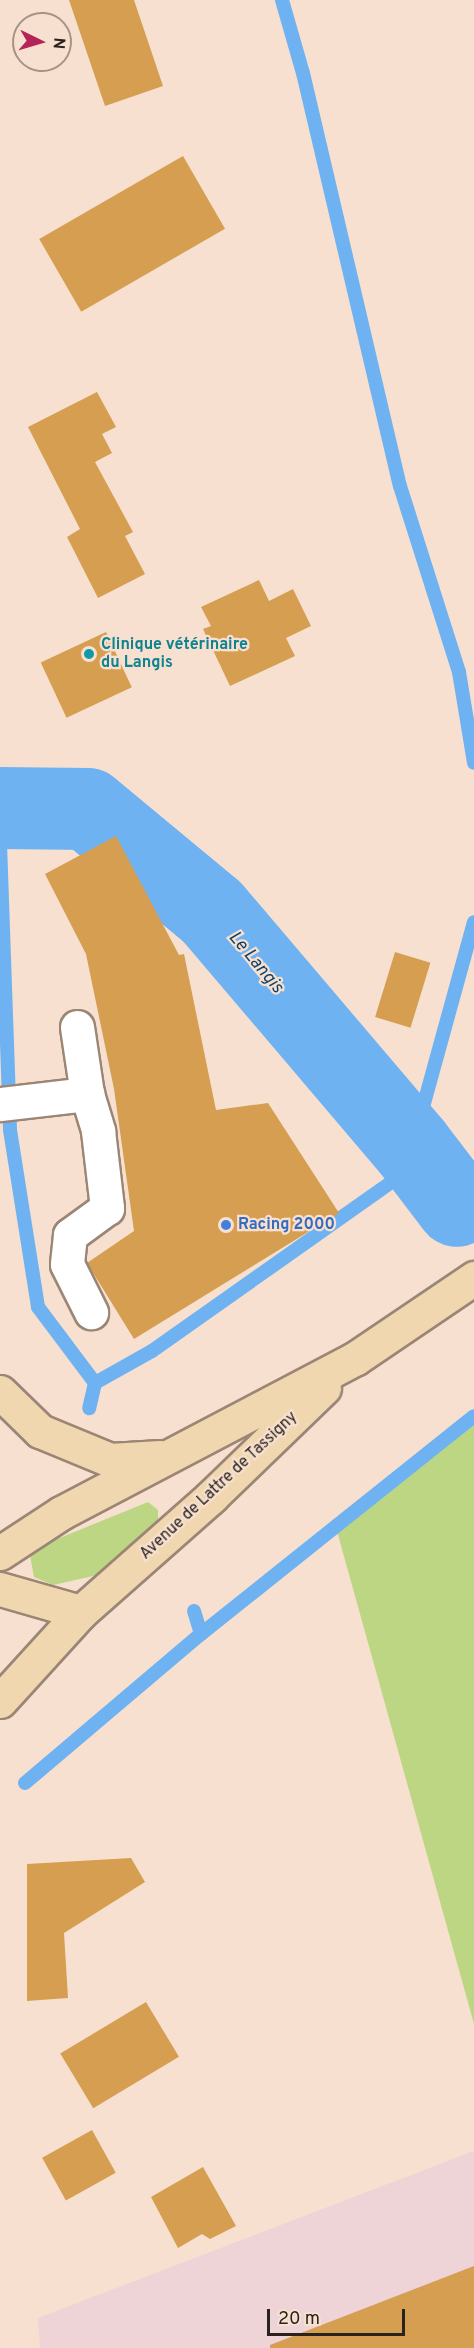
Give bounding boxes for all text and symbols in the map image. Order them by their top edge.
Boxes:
north arrow [12,12,72,72]
text: N [47,37,68,50]
place label: Clinique vétérinaire du Langis [101,635,248,673]
marker: Clinique vétérinaire du Langis [82,647,96,661]
water label: Le Langis [223,928,287,998]
place label: Racing 2000 [238,1215,335,1235]
marker: Racing 2000 [219,1218,233,1232]
street label: Avenue de Lattre de Tassigny [136,1408,302,1564]
scale bar [270,2297,408,2335]
text: 20 m [278,2308,320,2331]

